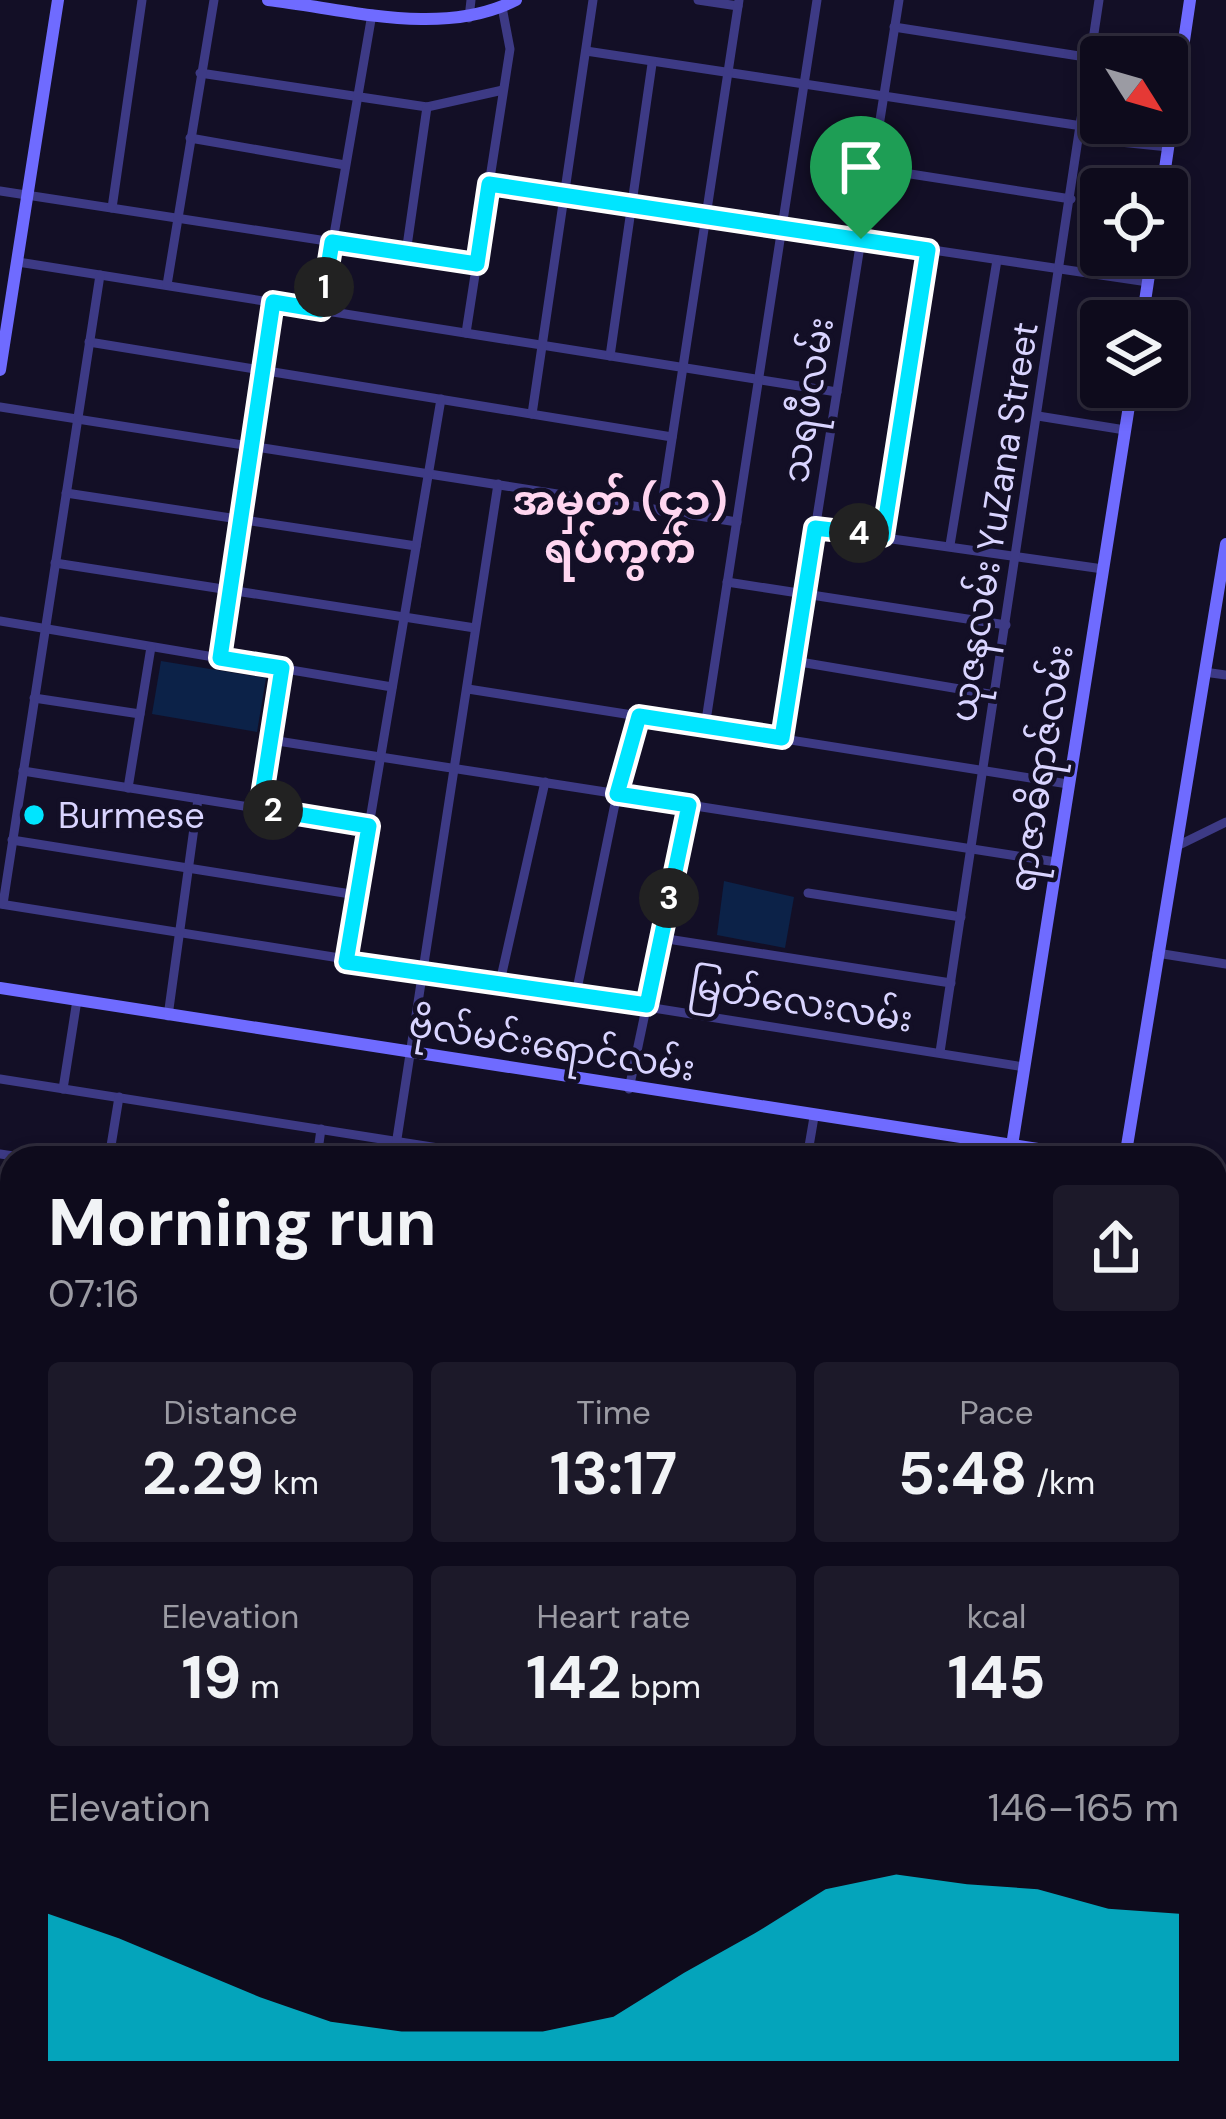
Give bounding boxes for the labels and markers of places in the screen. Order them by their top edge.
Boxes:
pin [810,116,912,239]
pin: 1 [294,257,354,317]
pin: 4 [829,503,889,563]
pin: 2 [243,780,303,840]
place label: Burmese [58,792,205,839]
marker: Burmese [21,802,47,828]
pin: 3 [639,868,699,928]

